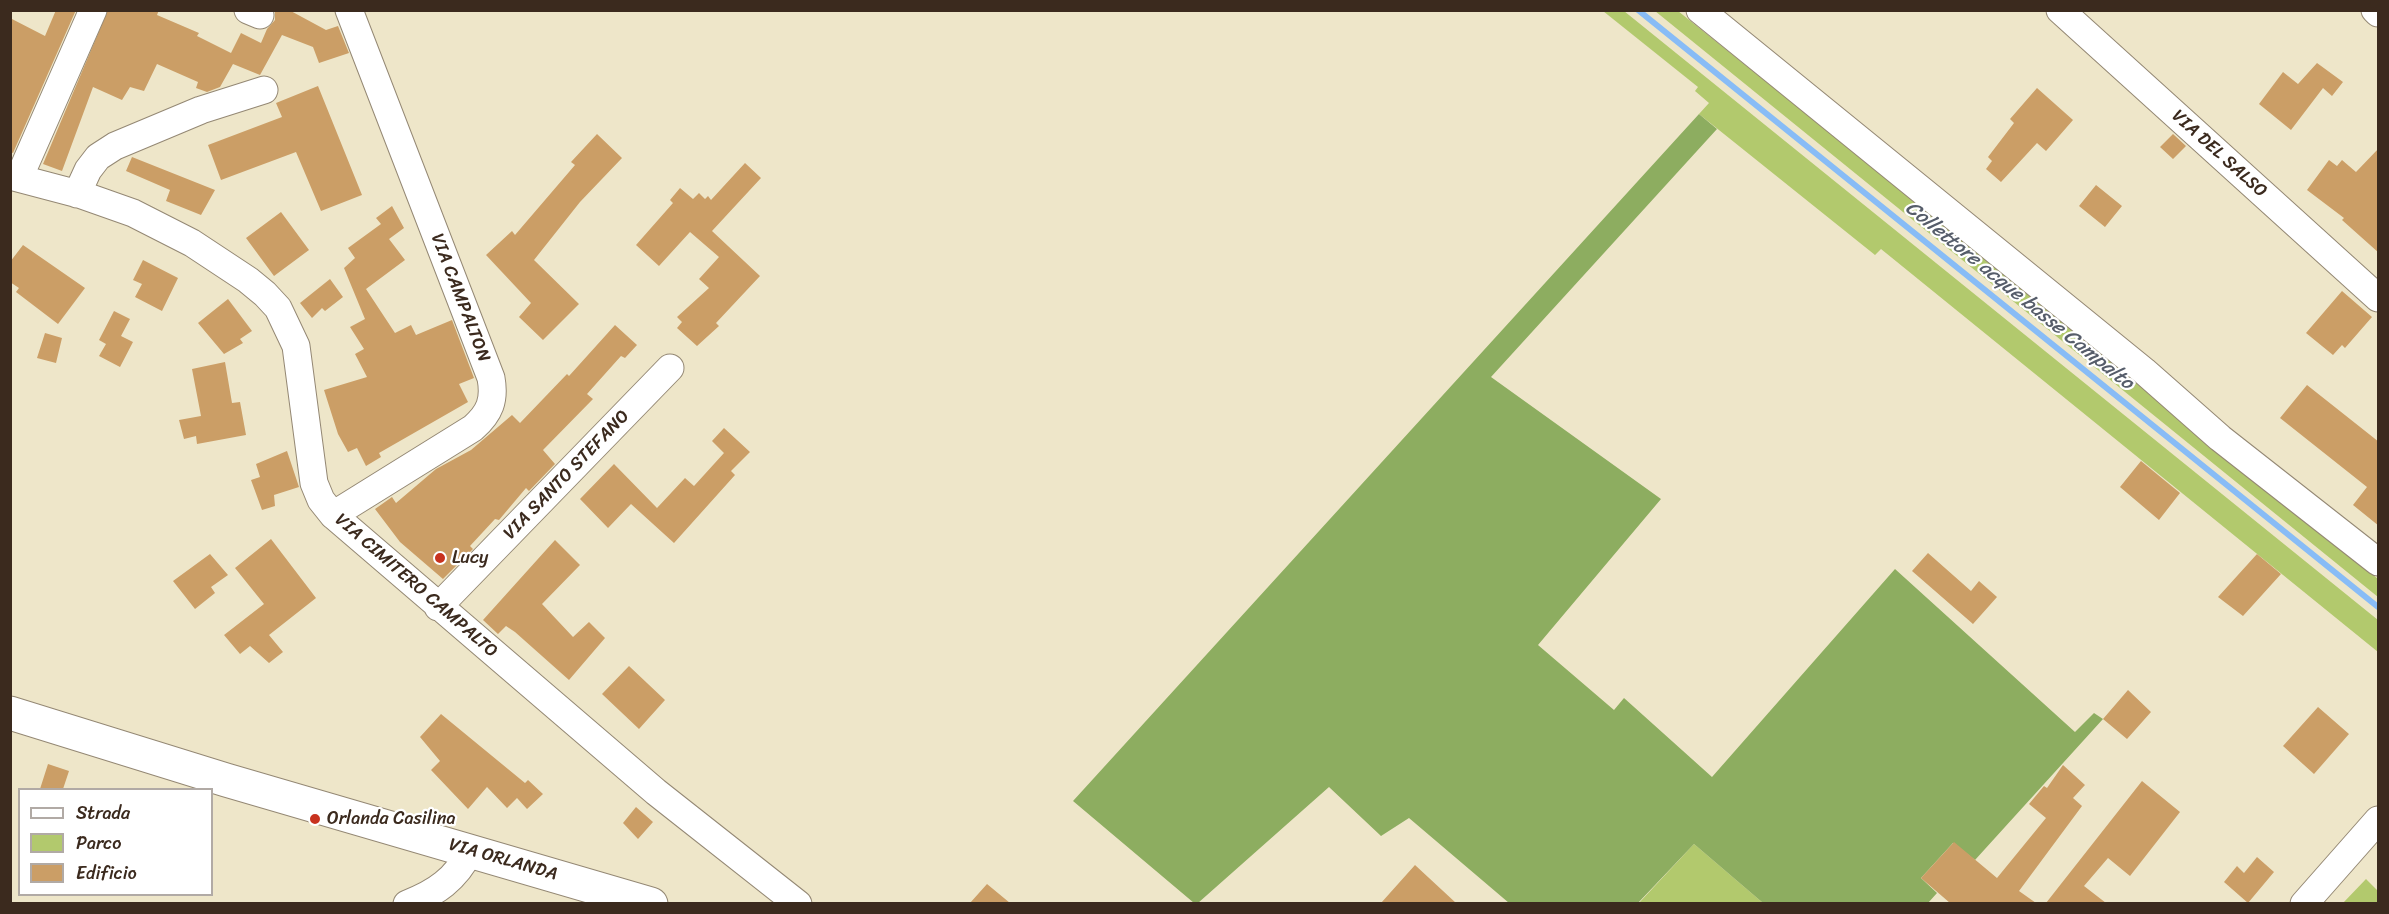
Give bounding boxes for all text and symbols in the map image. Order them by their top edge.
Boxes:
street label: VIA DEL SALSO [2167,106,2271,202]
water label: Collettore acque basse Campalto [1900,197,2138,395]
street label: VIA CAMPALTON [426,231,494,365]
street label: VIA SANTO STEFANO [500,406,634,544]
street label: VIA CIMITERO CAMPALTO [330,509,502,663]
place label: Lucy [452,547,488,569]
marker: Lucy [433,551,447,565]
legend [18,788,213,896]
text: Strada [76,797,130,829]
place label: Orlanda Casilina [327,808,456,830]
marker: Orlanda Casilina [308,812,322,826]
text: Parco [76,827,121,859]
street label: VIA ORLANDA [446,834,560,886]
text: Edificio [76,857,137,889]

